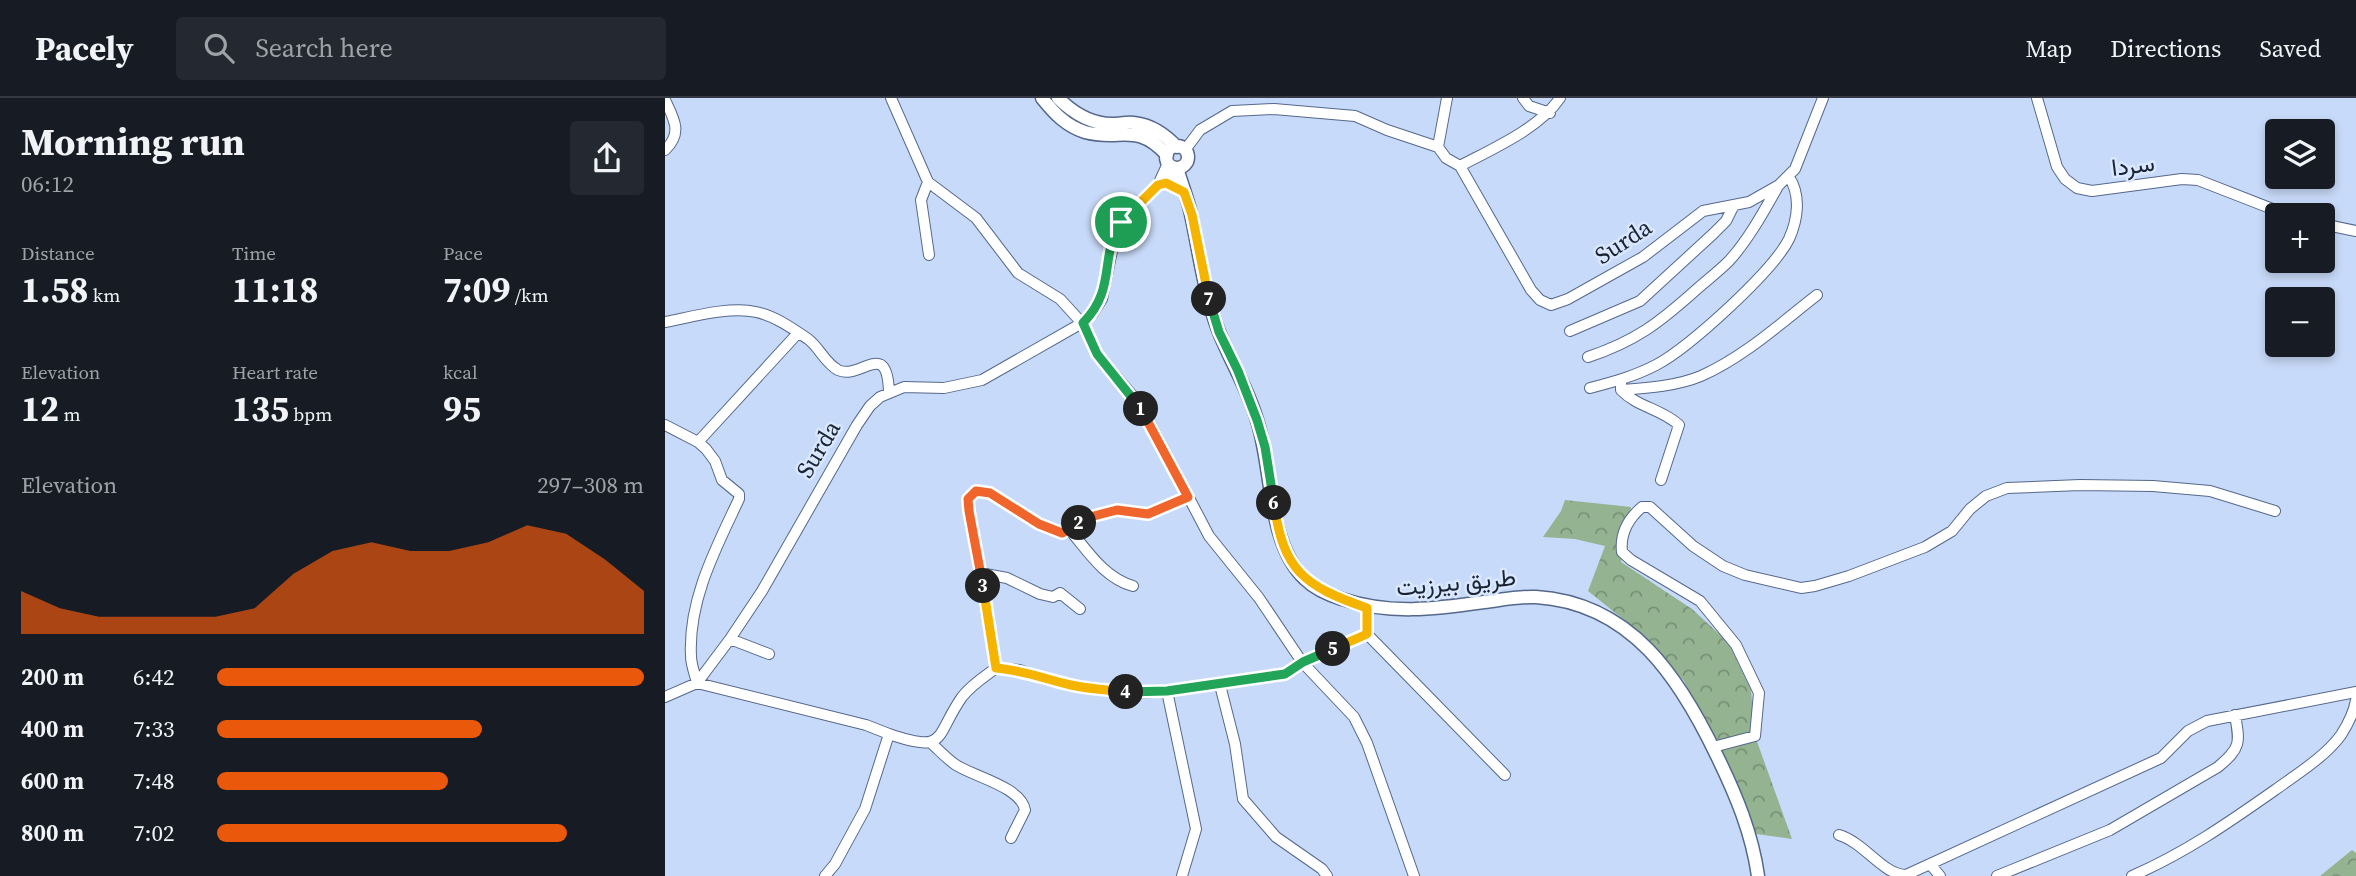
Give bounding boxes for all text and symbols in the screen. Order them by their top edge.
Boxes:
search box [176,17,666,80]
text: Pacely [35,26,134,71]
icon: search [200,29,238,67]
text: Search here [256,30,393,66]
text: Map [2025,32,2072,65]
text: Directions [2110,32,2221,65]
text: Saved [2259,32,2321,65]
text: Morning run [21,116,245,168]
map controls [2265,119,2335,357]
button: layers [2265,119,2335,189]
button: share [570,121,644,195]
street label: سردا [2109,146,2157,184]
text: 06:12 [21,168,74,200]
pin [1091,192,1151,252]
icon: arrive [1102,203,1140,241]
button: + [2265,203,2335,273]
street label: Surda [1588,210,1658,272]
text: Distance [21,240,95,266]
text: Time [232,240,276,266]
text: Pace [443,240,483,266]
text: 1.58 [21,266,88,314]
text: 11:18 [232,266,318,314]
text: 7:09 [443,266,510,314]
text: km [88,282,120,308]
text: /km [510,282,549,308]
pin: 7 [1191,282,1227,316]
text: 7 [1203,285,1214,311]
button: − [2265,287,2335,357]
text: Elevation [21,359,100,385]
text: Heart rate [232,359,318,385]
text: kcal [443,359,478,385]
text: 12 [21,385,59,433]
text: 135 [232,385,289,433]
text: 95 [443,385,481,433]
pin: 1 [1123,392,1159,426]
text: 1 [1135,395,1146,421]
text: m [59,401,81,427]
text: bpm [289,401,332,427]
street label: Surda [788,413,848,484]
text: Elevation [21,469,117,501]
text: 297–308 m [537,469,644,501]
pin: 6 [1257,486,1291,520]
text: 6 [1268,489,1279,515]
pin: 2 [1061,506,1097,540]
text: 2 [1073,509,1084,535]
street label: طريق بيرزيت [1395,560,1517,604]
pin: 3 [965,568,1001,603]
text: 3 [977,572,988,598]
pin: 5 [1315,632,1351,666]
text: 5 [1327,635,1338,661]
text: 200 m [21,661,84,693]
text: 6:42 [133,661,174,693]
pin: 4 [1109,674,1143,710]
text: 4 [1120,678,1131,704]
text: 400 m [21,713,84,745]
text: 7:33 [133,713,174,745]
text: 600 m [21,765,84,797]
text: 7:48 [133,765,174,797]
text: 800 m [21,817,84,849]
text: 7:02 [133,817,174,849]

